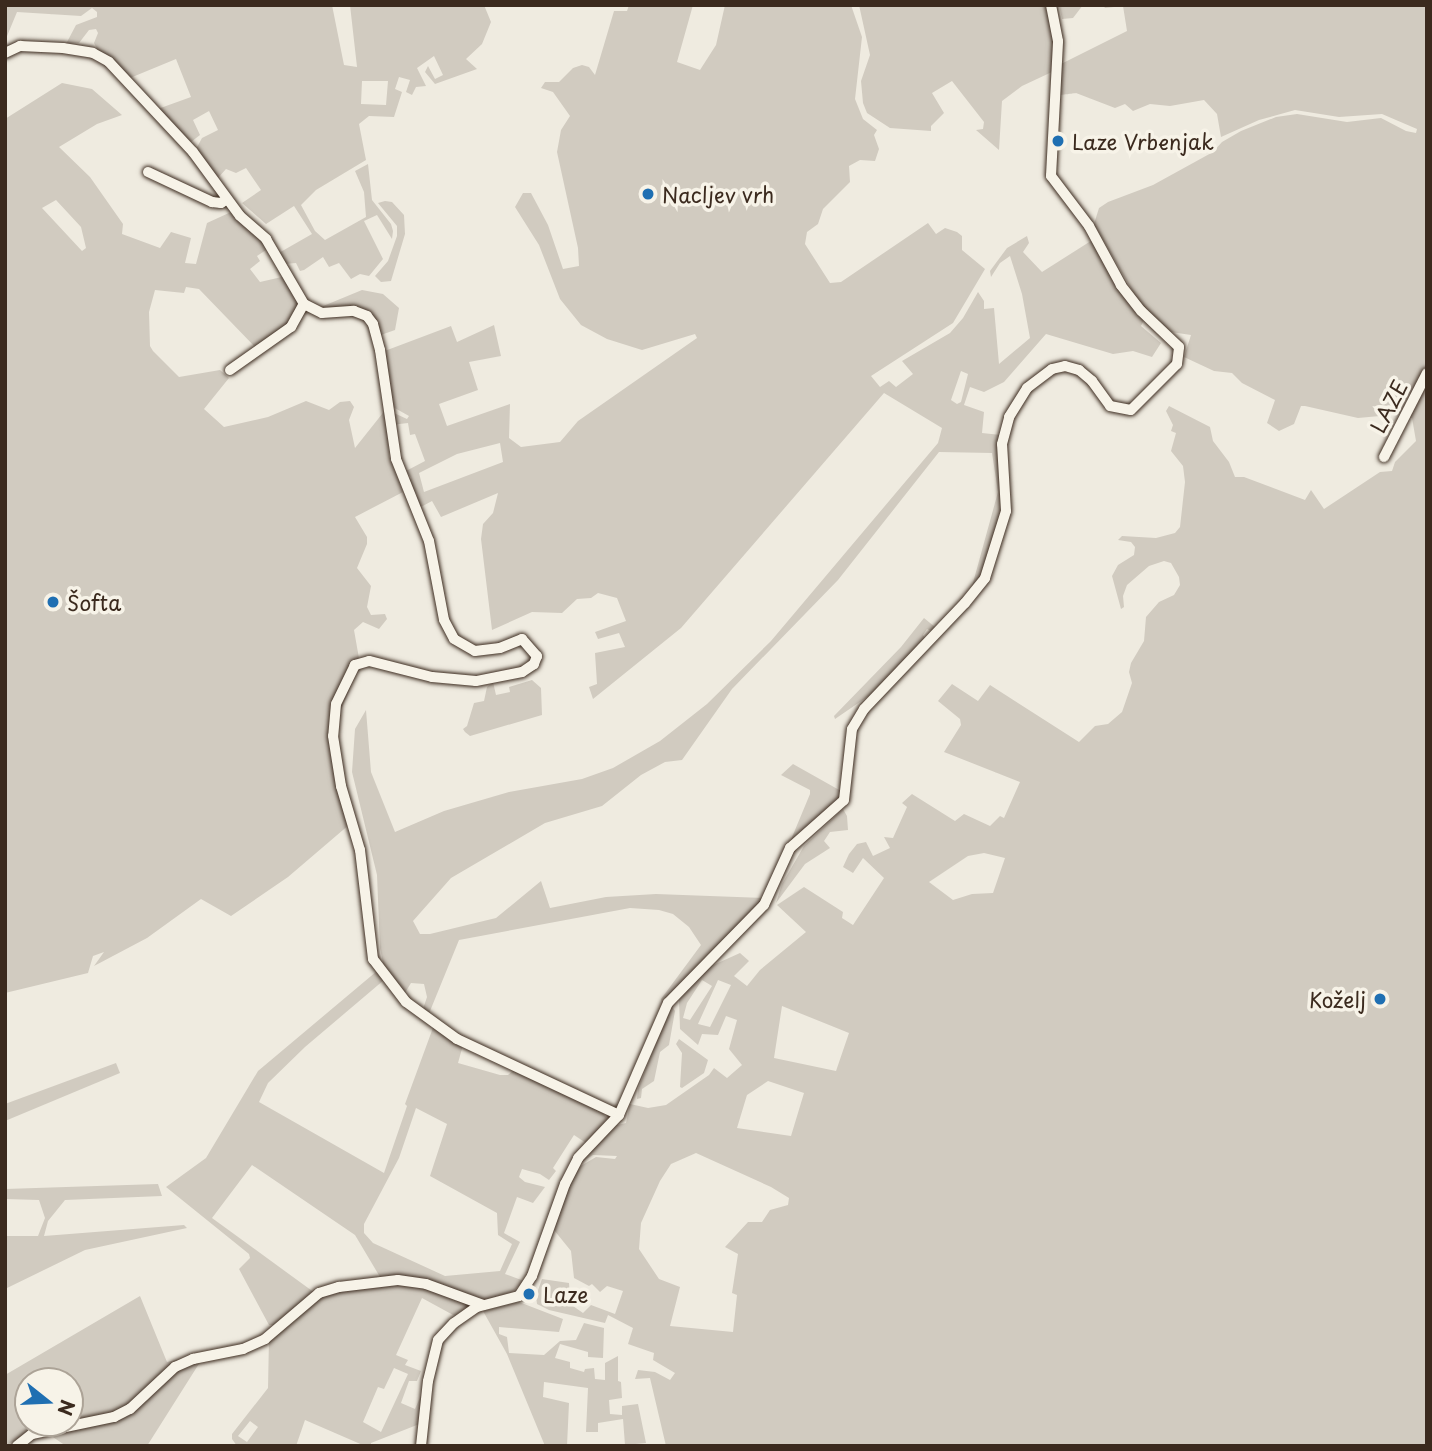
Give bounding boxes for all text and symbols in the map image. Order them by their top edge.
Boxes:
place label: Laze Vrbenjak [1072,128,1215,154]
marker: Laze Vrbenjak [1050,133,1066,149]
place label: Nacljev vrh [662,181,774,207]
marker: Nacljev vrh [640,186,656,202]
street label: LAZE [1364,375,1412,437]
place label: Šofta [67,589,121,615]
marker: Šofta [45,594,61,610]
place label: Koželj [1309,986,1366,1012]
marker: Koželj [1372,991,1388,1007]
place label: Laze [543,1281,588,1307]
marker: Laze [521,1286,537,1302]
north arrow [14,1367,84,1437]
text: N [51,1396,83,1419]

